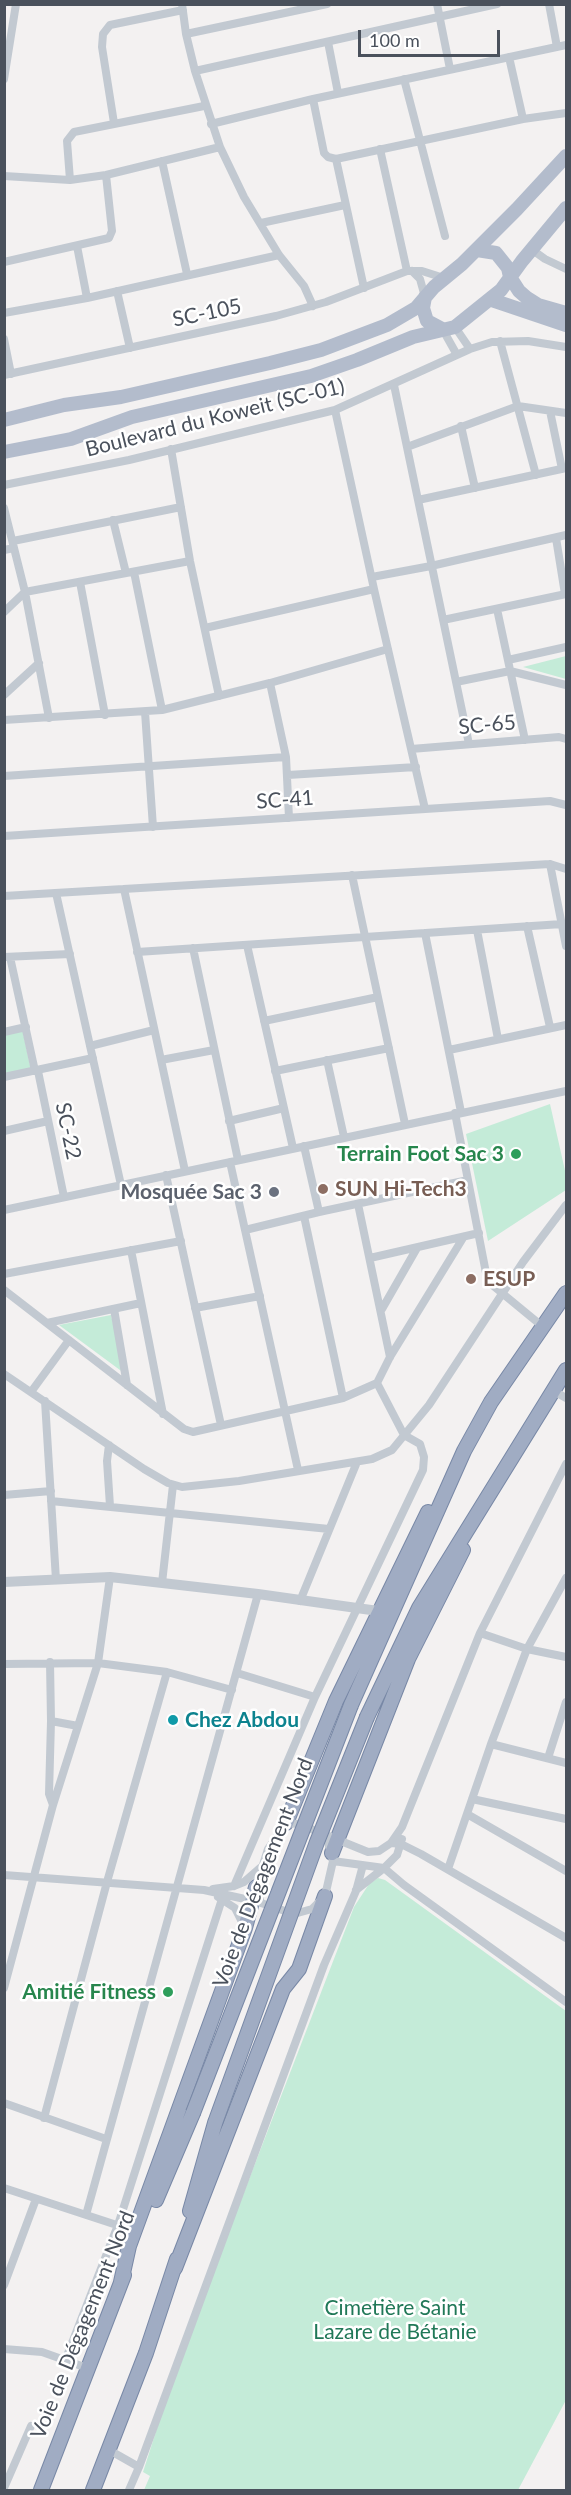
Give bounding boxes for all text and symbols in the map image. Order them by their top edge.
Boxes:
scale bar [361,18,504,56]
text: 100 m [369,29,420,51]
street label: SC-105 [170,293,244,333]
street label: Boulevard du Koweit (SC-01) [83,374,347,462]
street label: SC-65 [457,710,517,740]
street label: SC-41 [255,785,315,815]
street label: SC-22 [50,1100,86,1162]
place label: Terrain Foot Sac 3 [337,1141,504,1167]
marker: Terrain Foot Sac 3 [509,1147,523,1161]
place label: SUN Hi-Tech3 [335,1176,467,1202]
place label: Mosquée Sac 3 [120,1179,262,1205]
marker: SUN Hi-Tech3 [316,1182,330,1196]
marker: Mosquée Sac 3 [267,1185,281,1199]
place label: ESUP [483,1266,535,1292]
marker: ESUP [464,1272,478,1286]
place label: Chez Abdou [185,1707,299,1733]
marker: Chez Abdou [166,1713,180,1727]
street label: Voie de Dégagement Nord [208,1755,318,1991]
place label: Amitié Fitness [22,1979,156,2005]
marker: Amitié Fitness [161,1985,175,1999]
street label: Voie de Dégagement Nord [26,2207,140,2443]
park label: Cimetière Saint Lazare de Bétanie [313,2295,477,2345]

